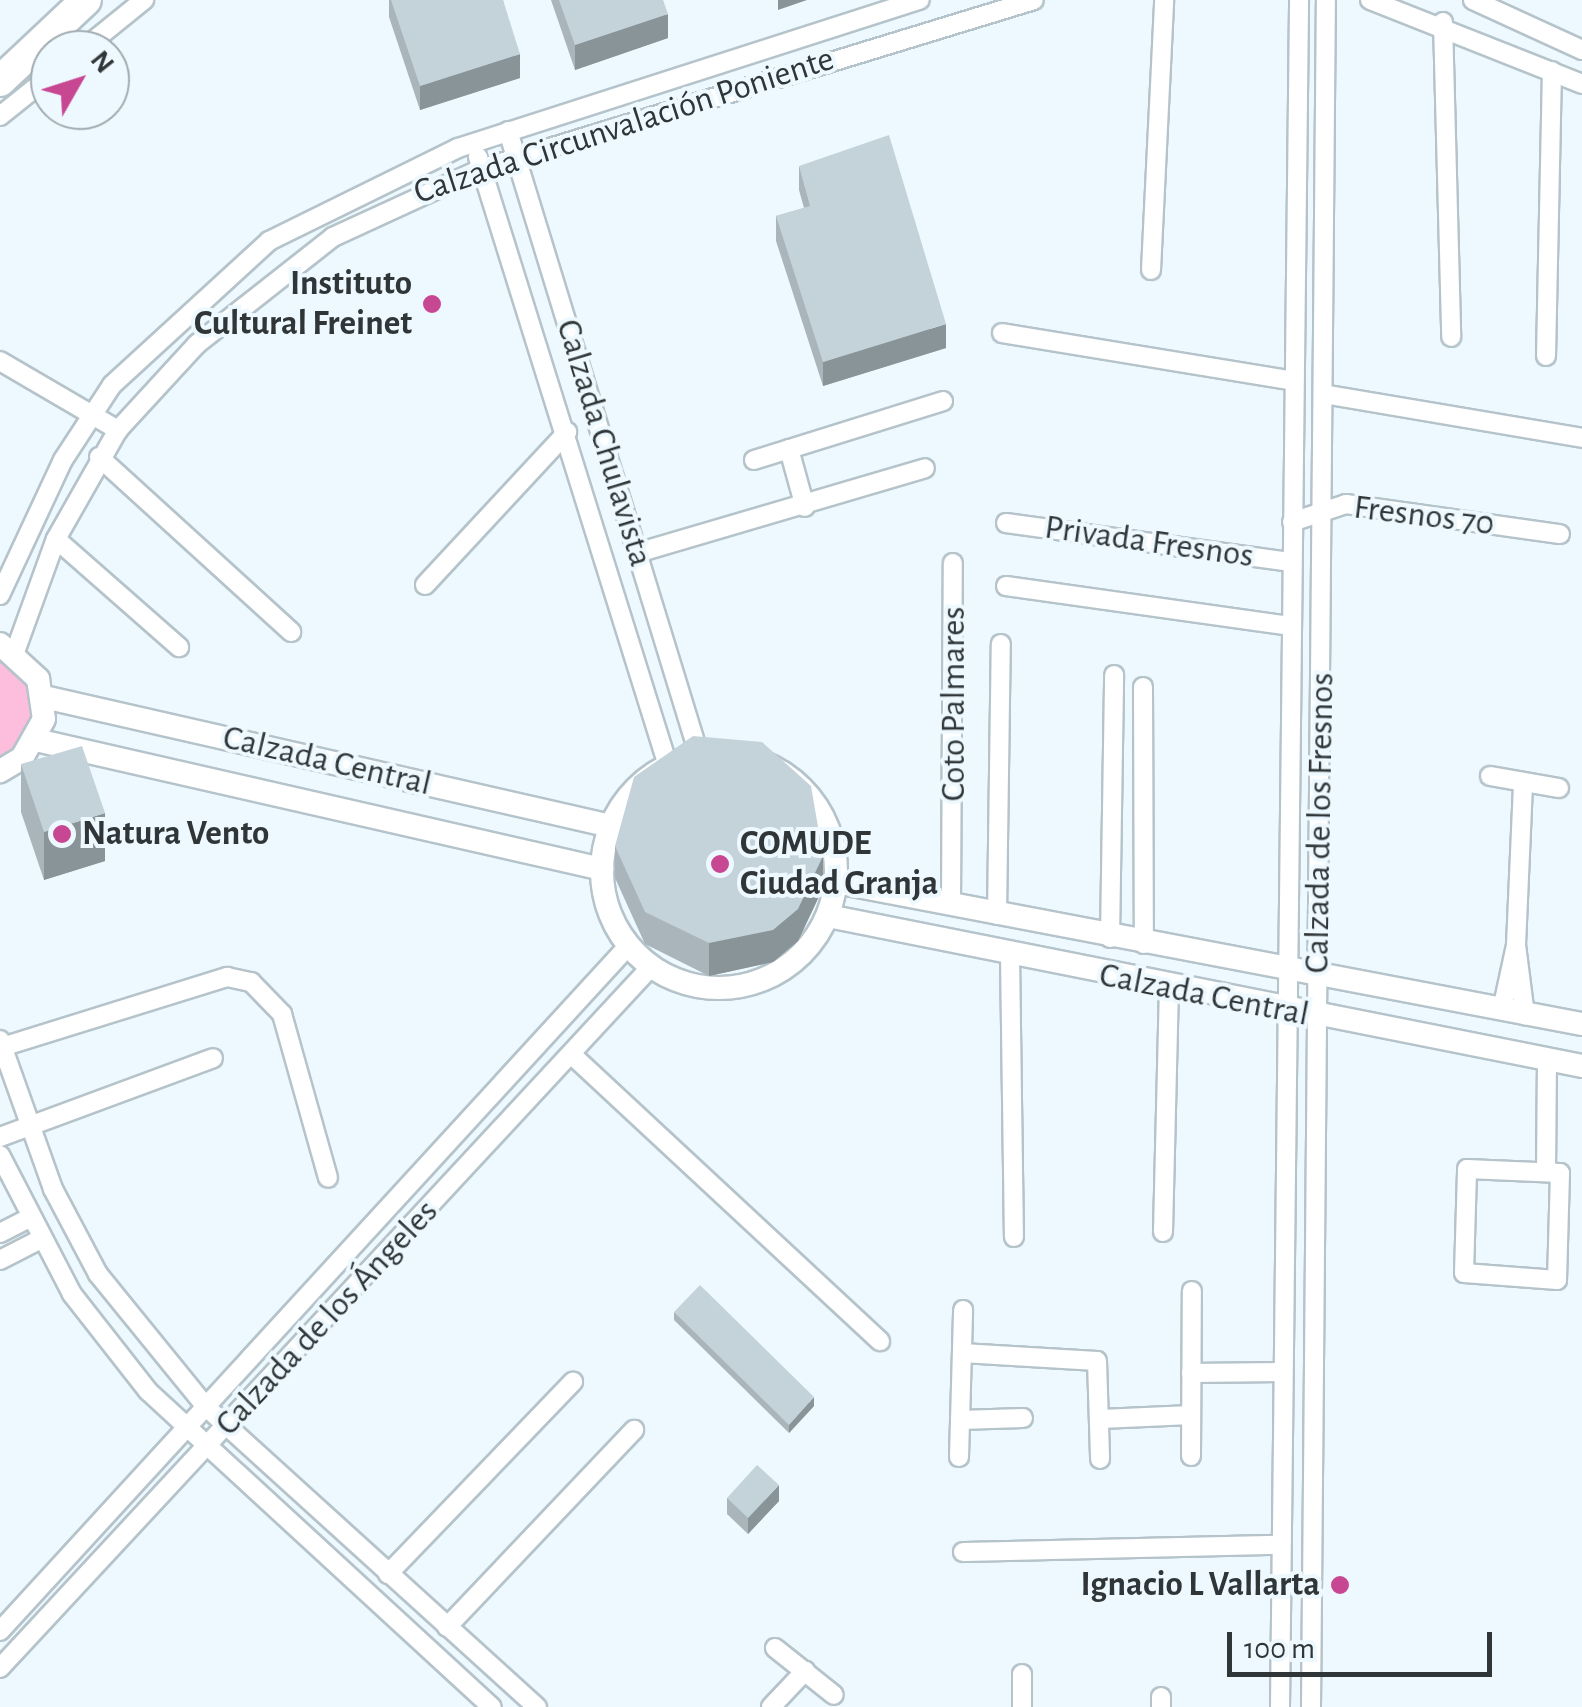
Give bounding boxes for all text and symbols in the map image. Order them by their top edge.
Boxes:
north arrow [30,30,130,130]
street label: Calzada Circunvalación Poniente [409,38,839,214]
text: N [85,46,119,79]
place label: Instituto Cultural Freinet [194,263,412,345]
marker: Instituto Cultural Freinet [421,293,443,315]
street label: Calzada Chulavista [547,315,661,571]
street label: Fresnos 70 [1351,487,1497,545]
street label: Privada Fresnos [1042,507,1256,577]
street label: Coto Palmares [933,607,975,801]
street label: Calzada de los Fresnos [1296,672,1344,974]
street label: Calzada Central [219,717,435,805]
place label: Natura Vento [82,813,269,855]
marker: Natura Vento [51,823,73,845]
place label: COMUDE Ciudad Granja [740,823,938,905]
marker: COMUDE Ciudad Granja [709,853,731,875]
street label: Calzada Central [1096,954,1312,1036]
street label: Calzada de los Ángeles [207,1191,447,1445]
place label: Ignacio L Vallarta [1081,1564,1320,1606]
marker: Ignacio L Vallarta [1329,1574,1351,1596]
scale bar [1232,1612,1497,1674]
text: 100 m [1244,1634,1315,1664]

